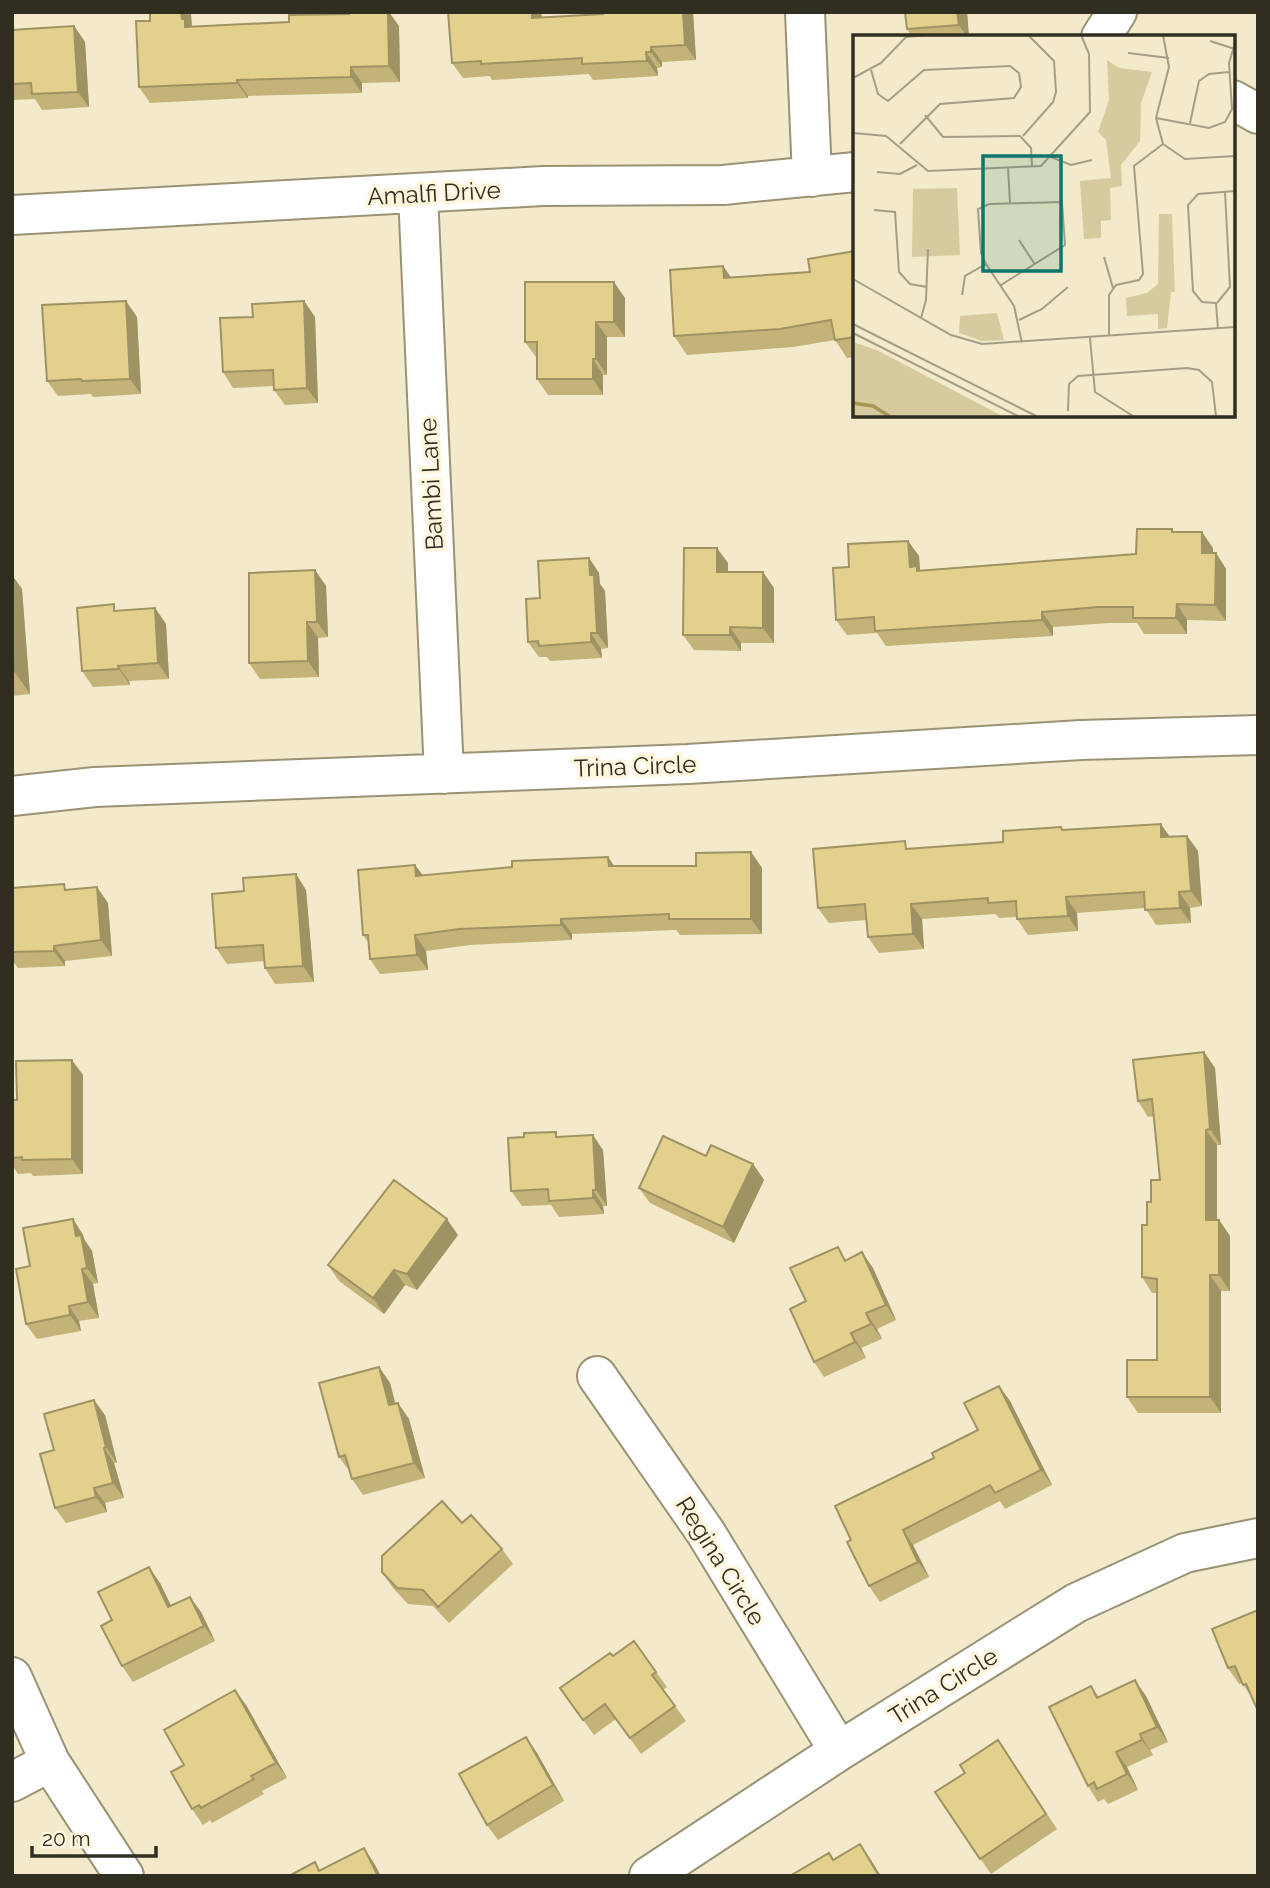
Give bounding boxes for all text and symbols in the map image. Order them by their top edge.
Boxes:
inset map [853,35,1235,416]
street label: Amalfi Drive [367,175,501,211]
street label: Bambi Lane [413,417,449,551]
street label: Trina Circle [573,749,697,783]
street label: Regina Circle [670,1491,772,1631]
street label: Trina Circle [883,1641,1003,1731]
scale bar [32,1814,156,1858]
text: 20 m [42,1826,90,1851]

